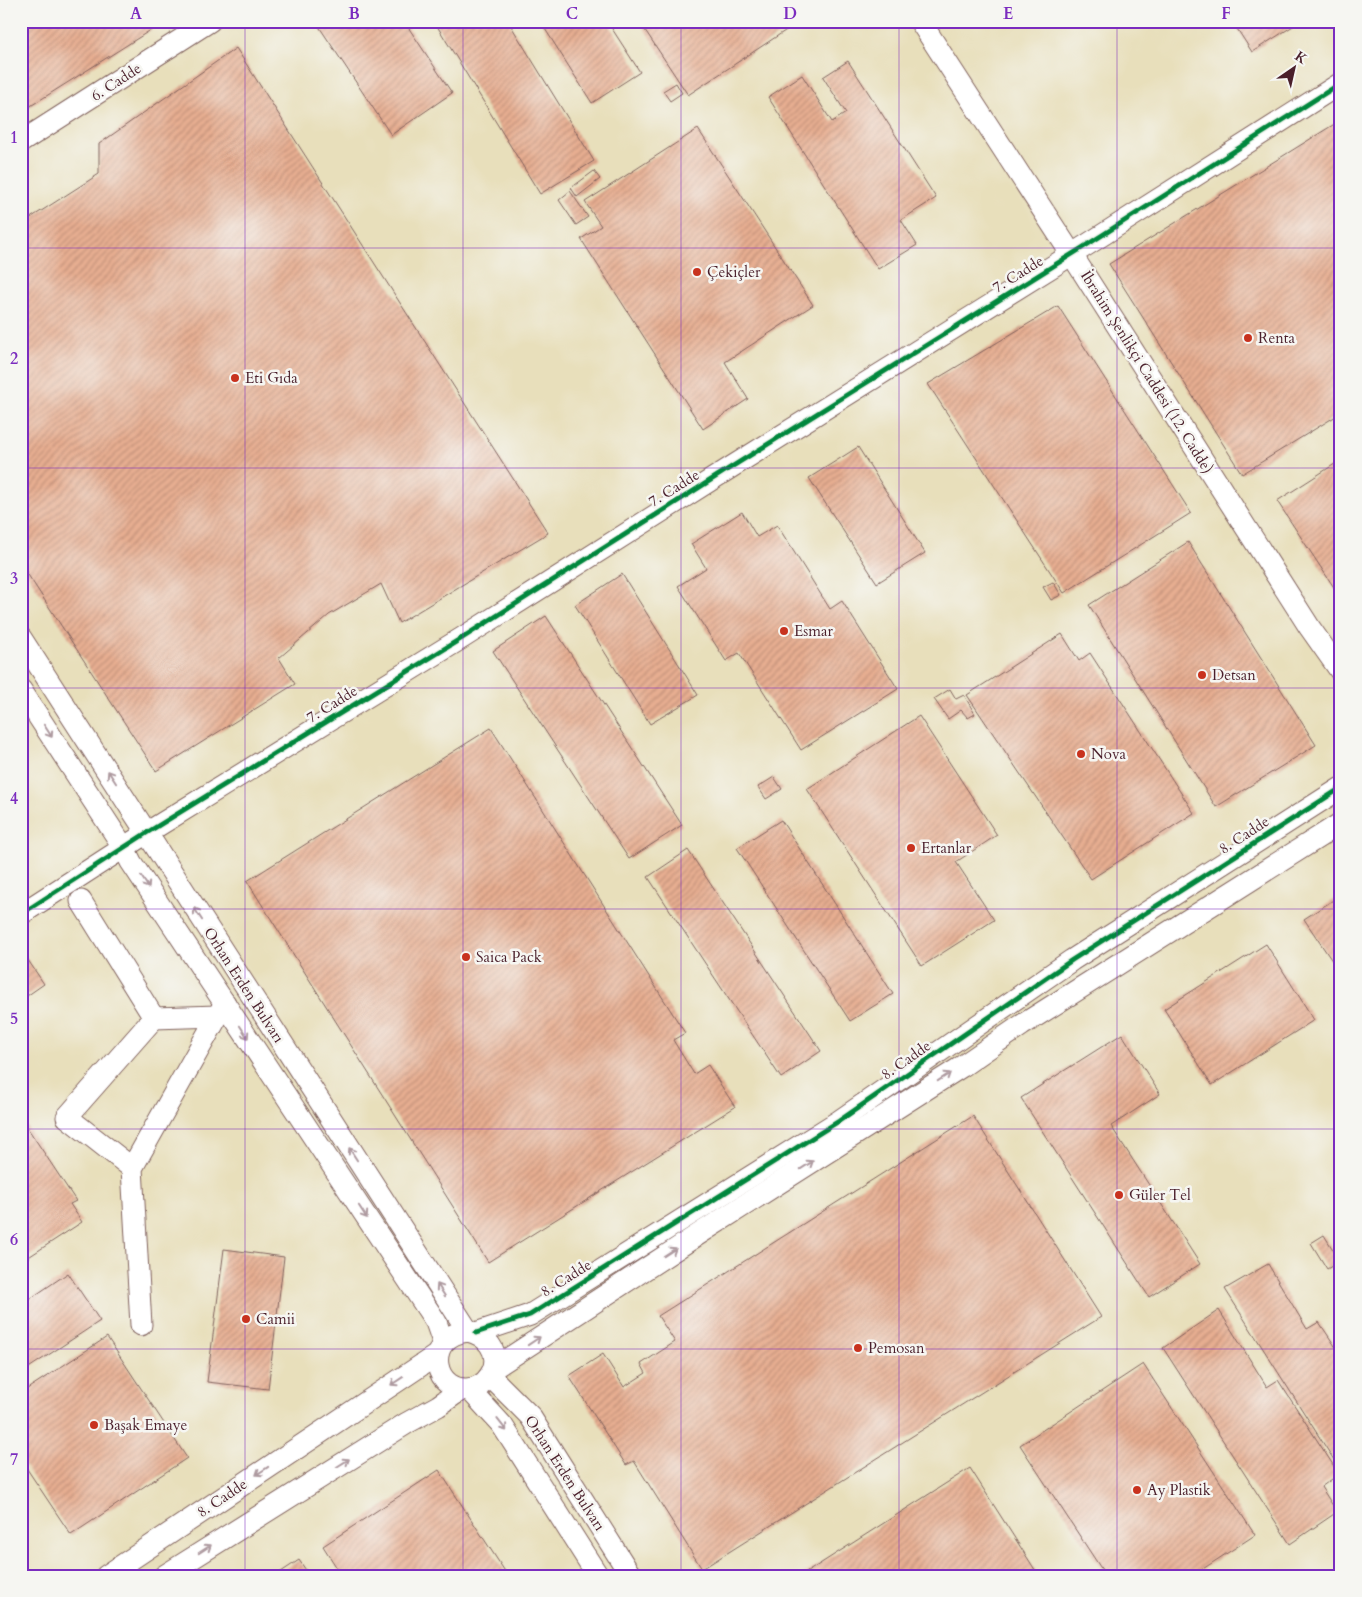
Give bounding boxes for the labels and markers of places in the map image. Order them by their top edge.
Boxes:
place label: Çekiçler [707,262,761,282]
marker: Çekiçler [691,266,703,278]
place label: Renta [1258,328,1295,348]
marker: Renta [1242,332,1254,344]
place label: Eti Gıda [245,368,298,388]
marker: Eti Gıda [229,372,241,384]
place label: Esmar [794,621,833,641]
marker: Esmar [778,625,790,637]
place label: Detsan [1212,665,1256,685]
marker: Detsan [1196,669,1208,681]
place label: Nova [1091,744,1126,764]
marker: Nova [1075,748,1087,760]
place label: Ertanlar [921,838,972,858]
marker: Ertanlar [905,842,917,854]
place label: Saica Pack [476,947,542,967]
marker: Saica Pack [460,951,472,963]
place label: Güler Tel [1129,1185,1191,1205]
marker: Güler Tel [1113,1189,1125,1201]
place label: Camii [256,1309,295,1329]
marker: Camii [240,1313,252,1325]
place label: Pemosan [868,1338,925,1358]
marker: Pemosan [852,1342,864,1354]
place label: Başak Emaye [104,1415,188,1435]
marker: Başak Emaye [88,1419,100,1431]
place label: Ay Plastik [1147,1480,1211,1500]
marker: Ay Plastik [1131,1484,1143,1496]

